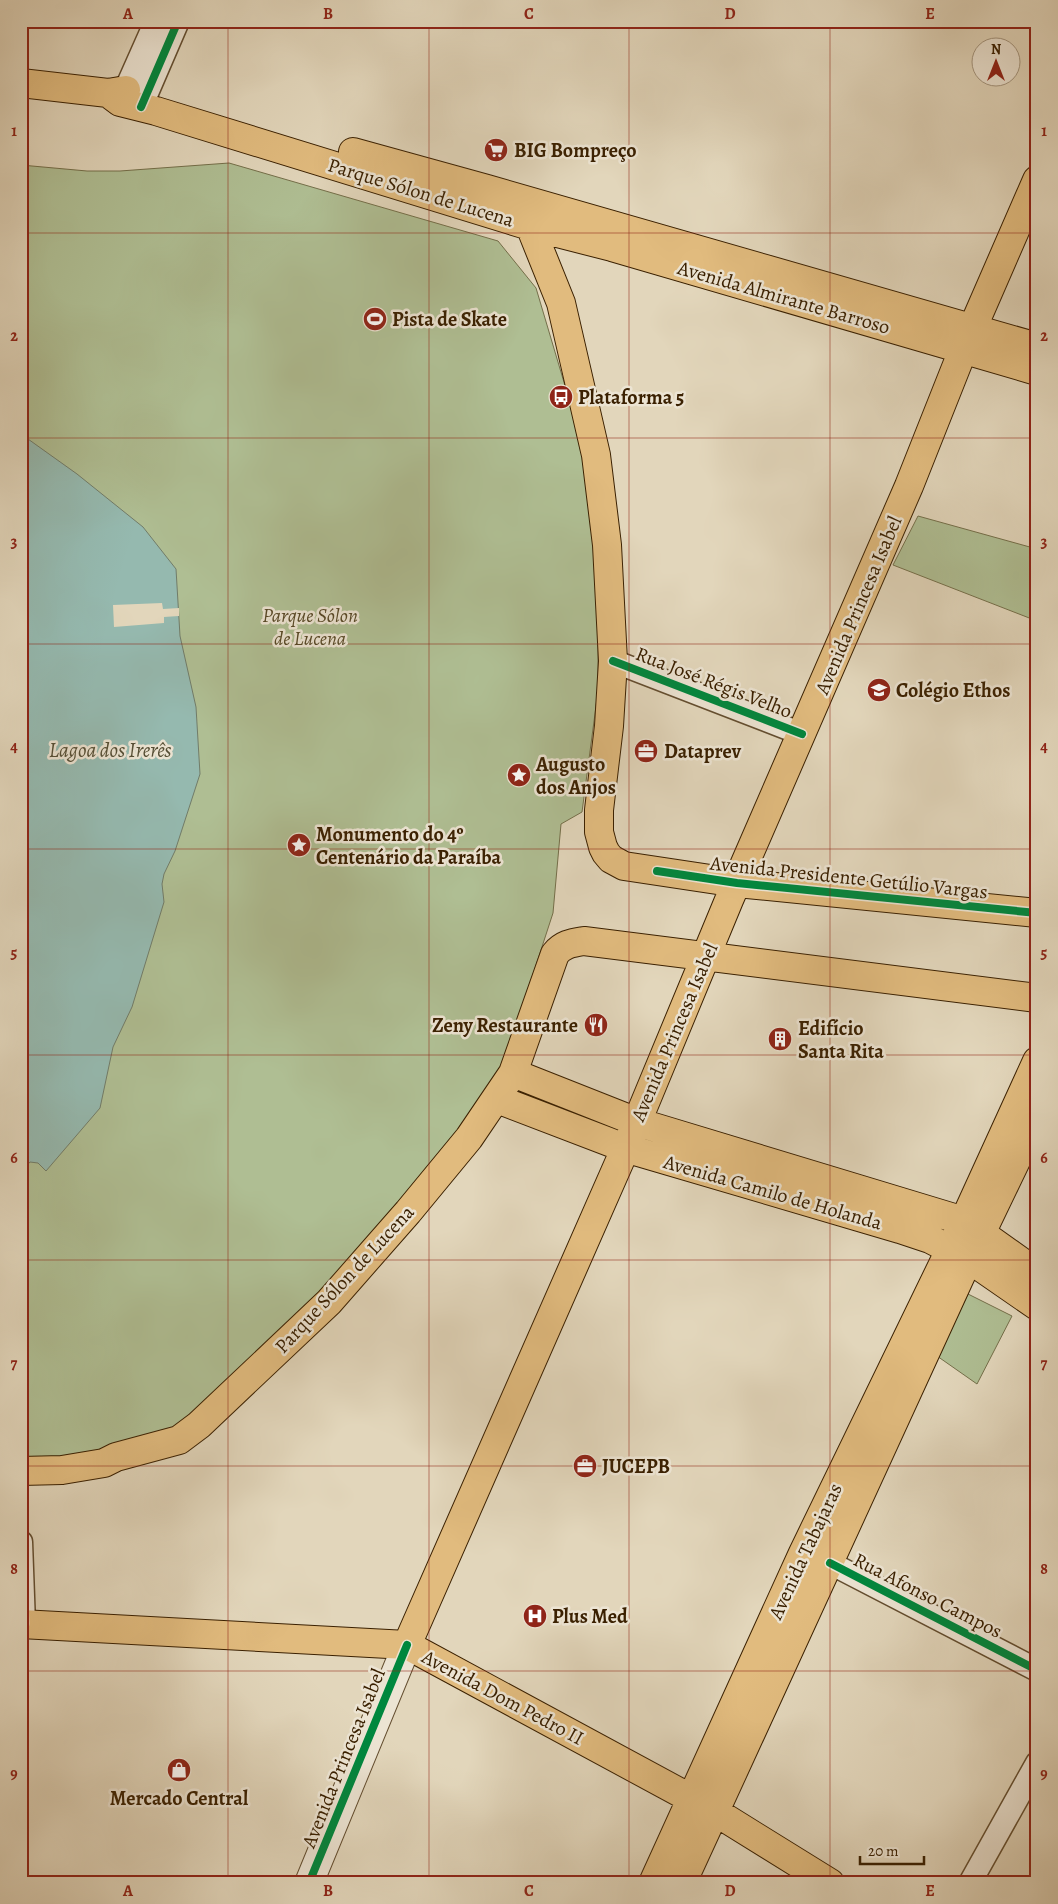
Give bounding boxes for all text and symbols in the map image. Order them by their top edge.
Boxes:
text: A [122,3,134,25]
text: B [323,3,333,25]
text: C [524,3,534,25]
text: D [724,3,736,25]
text: E [925,3,935,25]
north arrow [970,38,1020,88]
text: N [991,40,1001,59]
text: 1 [11,120,17,142]
text: 1 [1041,120,1047,142]
supermarket icon: BIG Bompreço [483,137,509,163]
place label: BIG Bompreço [514,137,637,164]
street label: Parque Sólon de Lucena [324,151,518,234]
street label: Avenida Almirante Barroso [674,254,893,341]
sports icon: Pista de Skate [362,306,388,332]
place label: Pista de Skate [392,306,507,333]
text: 2 [10,325,18,347]
text: 2 [1040,325,1048,347]
bus stop icon: Plataforma 5 [548,384,574,410]
place label: Plataforma 5 [578,384,684,411]
street label: Avenida Princesa Isabel [808,512,908,699]
text: 3 [11,531,18,553]
text: 3 [1041,531,1048,553]
park label: Parque Sólon de Lucena [262,602,358,652]
street label: Rua José Régis Velho [632,640,796,725]
school or university icon: Colégio Ethos [866,677,892,703]
place label: Colégio Ethos [896,677,1010,704]
text: 4 [10,736,18,758]
water label: Lagoa dos Irerês [49,736,171,764]
text: 4 [1040,736,1048,758]
office icon: Dataprev [633,738,659,764]
place label: Dataprev [664,738,742,765]
place label: Augusto dos Anjos [535,751,616,801]
place icon: Augusto dos Anjos [506,762,532,788]
place label: Monumento do 4º Centenário da Paraíba [316,821,501,871]
place icon: Monumento do 4º Centenário da Paraíba [286,832,312,858]
street label: Avenida Presidente Getúlio Vargas [708,849,989,906]
street label: Avenida Princesa Isabel [624,939,724,1126]
text: 5 [11,942,18,964]
text: 5 [1041,942,1048,964]
place label: Zeny Restaurante [432,1012,578,1039]
restaurant icon: Zeny Restaurante [583,1012,609,1038]
place label: Edifício Santa Rita [798,1015,884,1065]
building icon: Edifício Santa Rita [767,1026,793,1052]
text: 6 [10,1147,18,1169]
text: 6 [1040,1147,1048,1169]
street label: Avenida Camilo de Holanda [660,1148,886,1237]
street label: Parque Sólon de Lucena [269,1199,421,1359]
text: 7 [11,1353,18,1375]
text: 7 [1041,1353,1048,1375]
office icon: JUCEPB [572,1453,598,1479]
place label: JUCEPB [602,1453,670,1480]
street label: Avenida Tabajaras [762,1479,849,1625]
street label: Rua Afonso Campos [849,1546,1007,1645]
text: 8 [10,1558,18,1580]
text: 8 [1040,1558,1048,1580]
hospital icon: Plus Med [522,1603,548,1629]
place label: Plus Med [552,1603,628,1630]
street label: Avenida Dom Pedro II [416,1643,588,1752]
street label: Avenida Princesa Isabel [295,1664,392,1853]
shop icon: Mercado Central [166,1757,192,1783]
text: 9 [10,1763,18,1785]
text: 9 [1040,1763,1048,1785]
place label: Mercado Central [110,1785,249,1812]
scale bar [860,1834,924,1866]
text: 20 m [868,1841,899,1861]
text: A [122,1880,134,1902]
text: B [323,1880,333,1902]
text: C [524,1880,534,1902]
text: D [724,1880,736,1902]
text: E [925,1880,935,1902]

